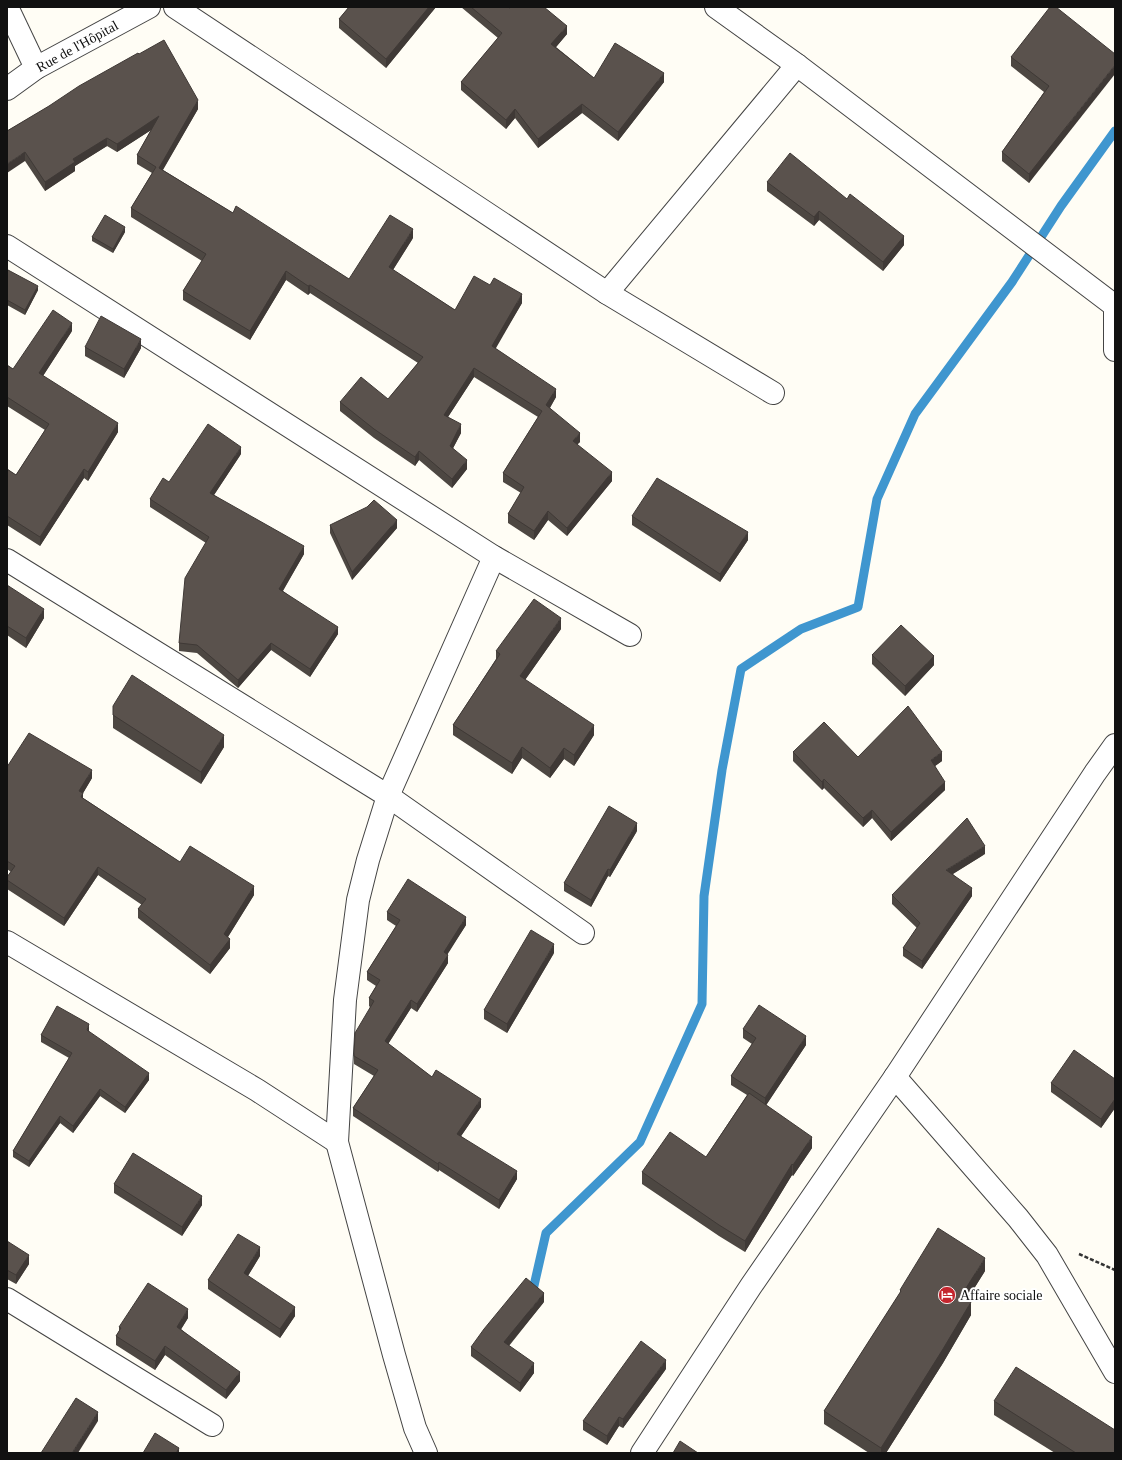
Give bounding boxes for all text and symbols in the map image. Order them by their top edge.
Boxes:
street label: Rue de l'Hôpital [34,18,121,75]
hotel icon: Affaire sociale [937,1285,957,1305]
place label: Affaire sociale [960,1288,1043,1303]

